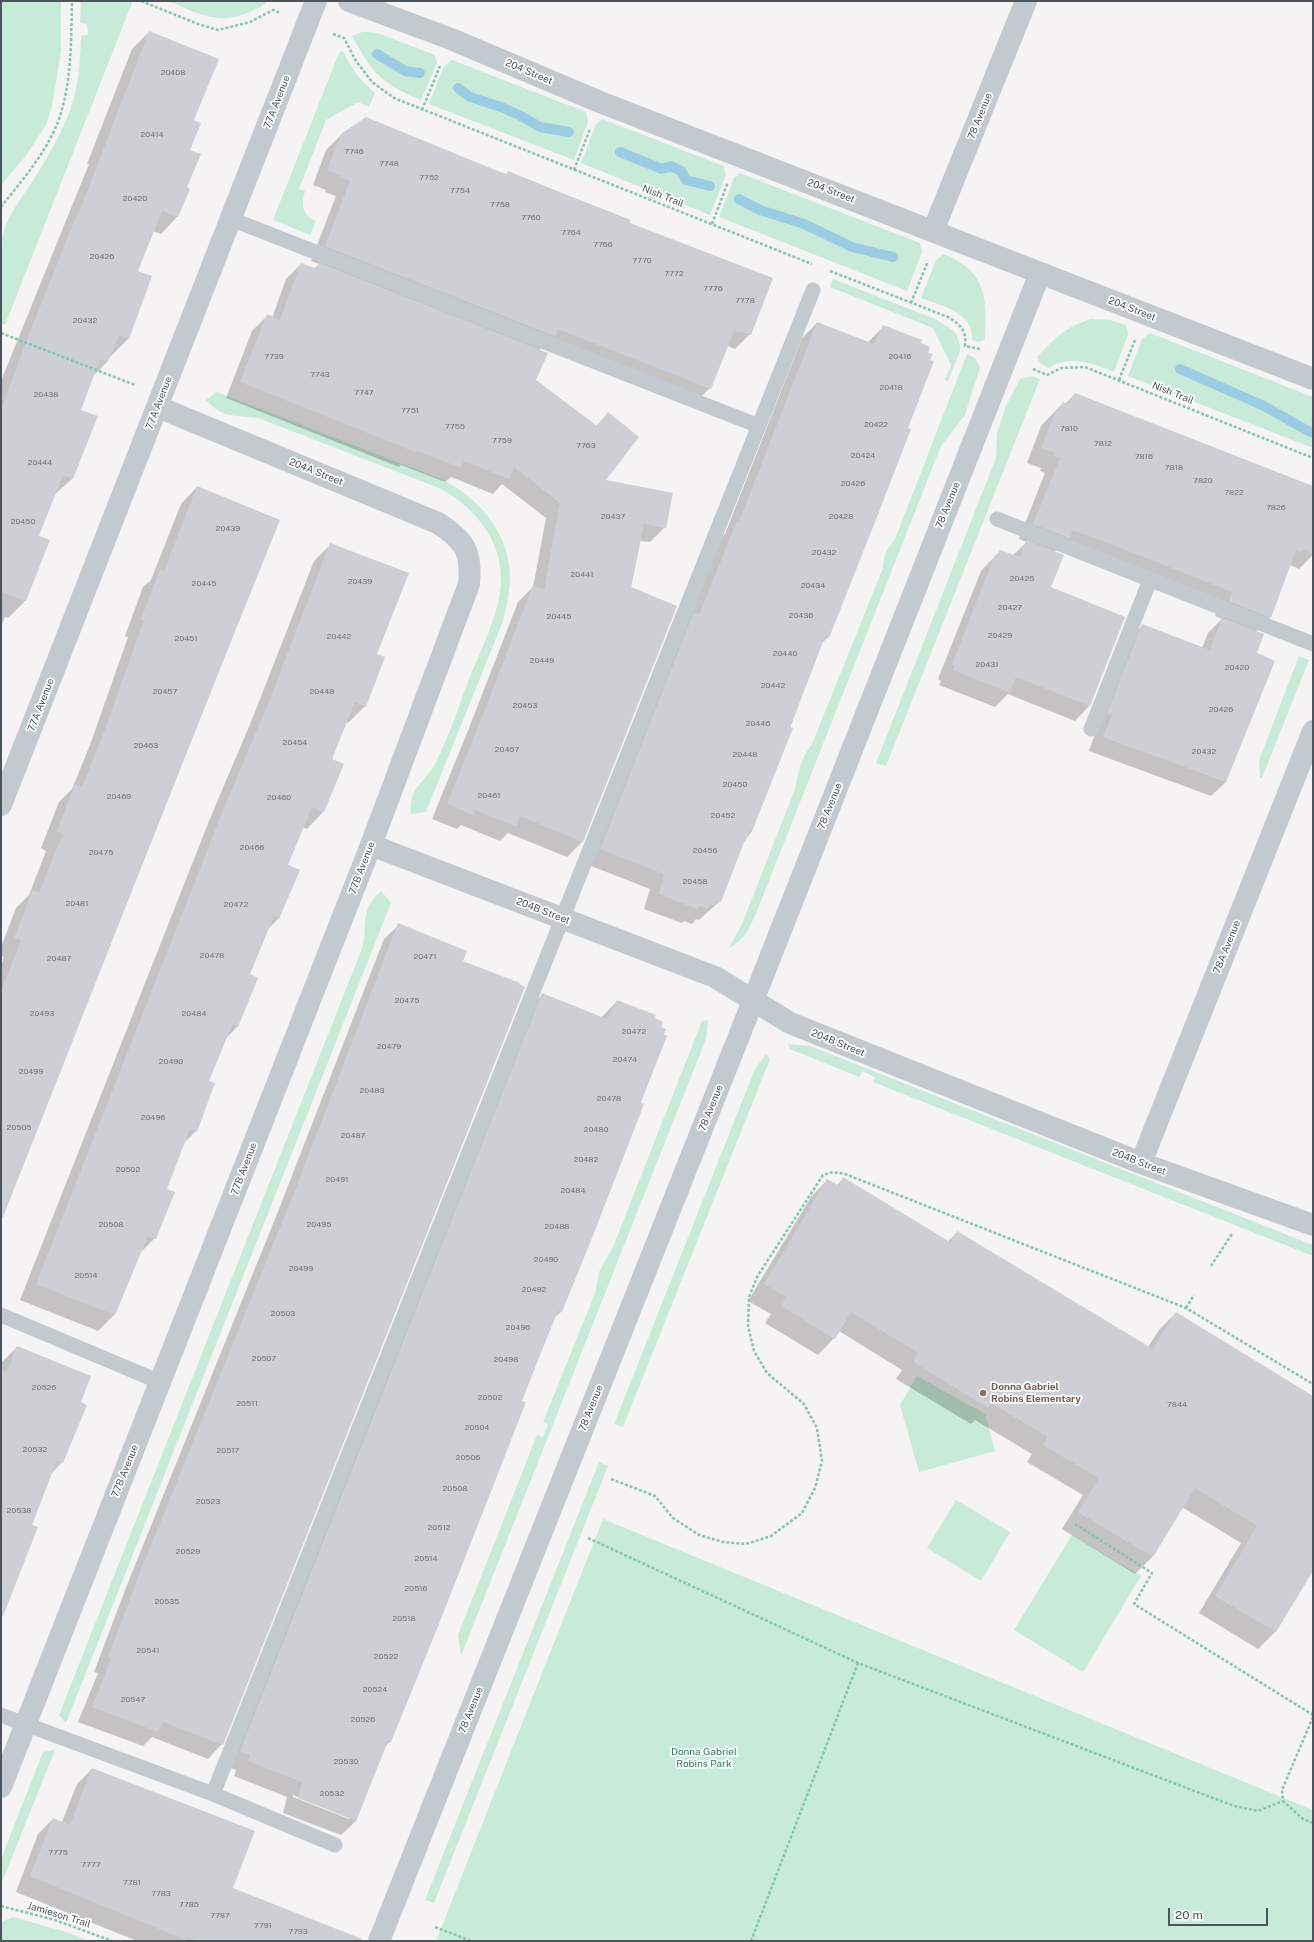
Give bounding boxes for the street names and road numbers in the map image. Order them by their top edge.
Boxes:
street label: 204 Street [504,57,554,87]
street label: 77A Avenue [261,74,293,130]
street label: 78 Avenue [965,91,995,141]
street label: 204 Street [806,176,856,206]
street label: Nish Trail [640,182,686,210]
street label: 204 Street [1107,294,1157,324]
street label: 77A Avenue [143,375,175,431]
street label: Nish Trail [1150,379,1196,407]
street label: 204A Street [287,456,345,488]
street label: 78 Avenue [933,480,963,530]
street label: 77A Avenue [25,677,57,733]
street label: 78 Avenue [815,781,845,831]
street label: 77B Avenue [346,840,378,896]
street label: 204B Street [514,895,572,927]
street label: 78A Avenue [1211,919,1243,975]
street label: 204B Street [809,1027,867,1059]
street label: 78 Avenue [696,1083,726,1133]
street label: 77B Avenue [228,1141,260,1197]
street label: 204B Street [1110,1146,1168,1178]
street label: 78 Avenue [576,1383,606,1433]
street label: 77B Avenue [109,1443,141,1499]
street label: 78 Avenue [456,1685,486,1735]
street label: Jamieson Trail [26,1900,92,1930]

